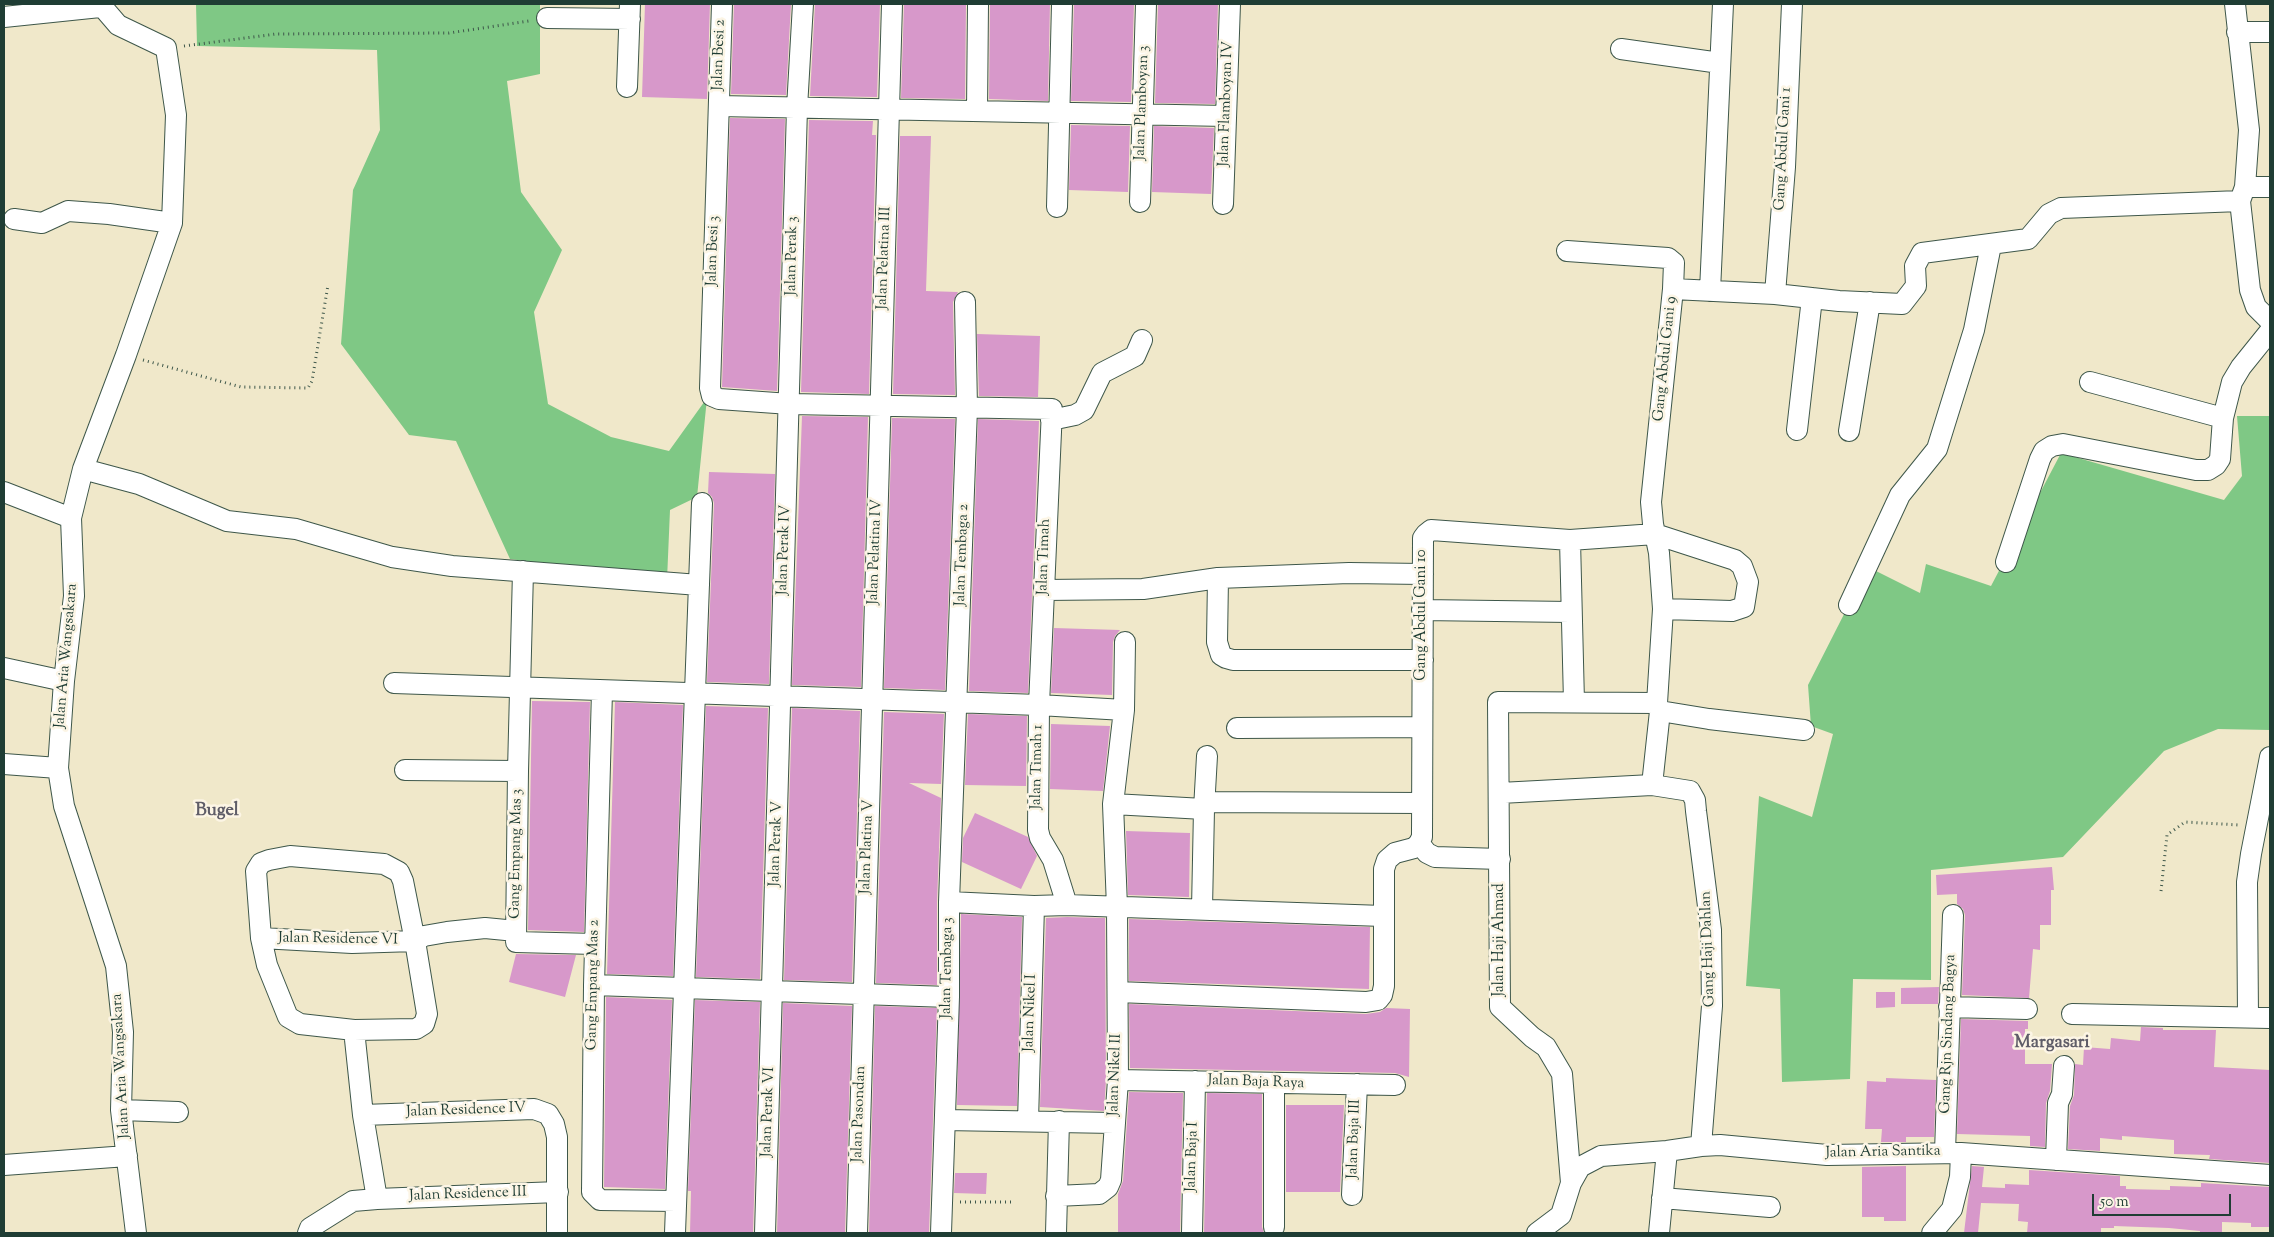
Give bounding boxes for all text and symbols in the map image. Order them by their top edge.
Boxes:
street label: Jalan Besi 2 [710,19,730,91]
street label: Jalan Flamboyan IV [1216,41,1238,167]
street label: Jalan Plamboyan 3 [1132,45,1154,161]
street label: Gang Abdul Gani 1 [1772,87,1796,211]
street label: Jalan Pelatina III [874,206,896,310]
street label: Jalan Besi 3 [704,216,724,286]
street label: Jalan Perak 3 [783,216,803,296]
street label: Gang Abdul Gani 9 [1650,296,1682,422]
street label: Jalan Pelatina IV [865,499,887,605]
street label: Jalan Tembaga 2 [952,504,974,606]
street label: Jalan Perak IV [774,505,796,595]
street label: Jalan Timah [1035,518,1055,596]
street label: Gang Abdul Gani 10 [1413,549,1431,681]
street label: Jalan Aria Wangsakara [52,583,82,729]
street label: Jalan Timah 1 [1028,724,1048,810]
street label: Gang Empang Mas 3 [507,789,527,919]
street label: Jalan Platina V [857,800,879,894]
district label: Bugel [195,801,239,823]
street label: Jalan Perak V [767,801,787,887]
street label: Jalan Haji Ahmad [1491,883,1509,997]
street label: Gang Haji Dahlan [1698,891,1720,1007]
street label: Jalan Tembaga 3 [938,917,958,1019]
street label: Gang Empang Mas 2 [584,919,604,1051]
street label: Jalan Residence VI [278,930,398,950]
street label: Gang Rjn Sindang Bagya [1937,954,1961,1114]
street label: Jalan Nikel I [1021,974,1041,1052]
street label: Jalan Aria Wangsakara [109,993,135,1139]
street label: Jalan Nikel II [1106,1033,1126,1117]
district label: Margasari [2014,1033,2090,1055]
street label: Jalan Pasondan [849,1065,871,1163]
street label: Jalan Perak VI [758,1067,780,1157]
street label: Jalan Baja Raya [1207,1072,1305,1094]
street label: Jalan Baja III [1345,1099,1365,1179]
street label: Jalan Residence IV [406,1100,526,1122]
street label: Jalan Baja I [1183,1122,1203,1192]
street label: Jalan Aria Santika [1825,1143,1941,1163]
street label: Jalan Residence III [409,1184,527,1206]
scale bar [2094,1184,2233,1216]
text: 50 m [2100,1192,2129,1213]

